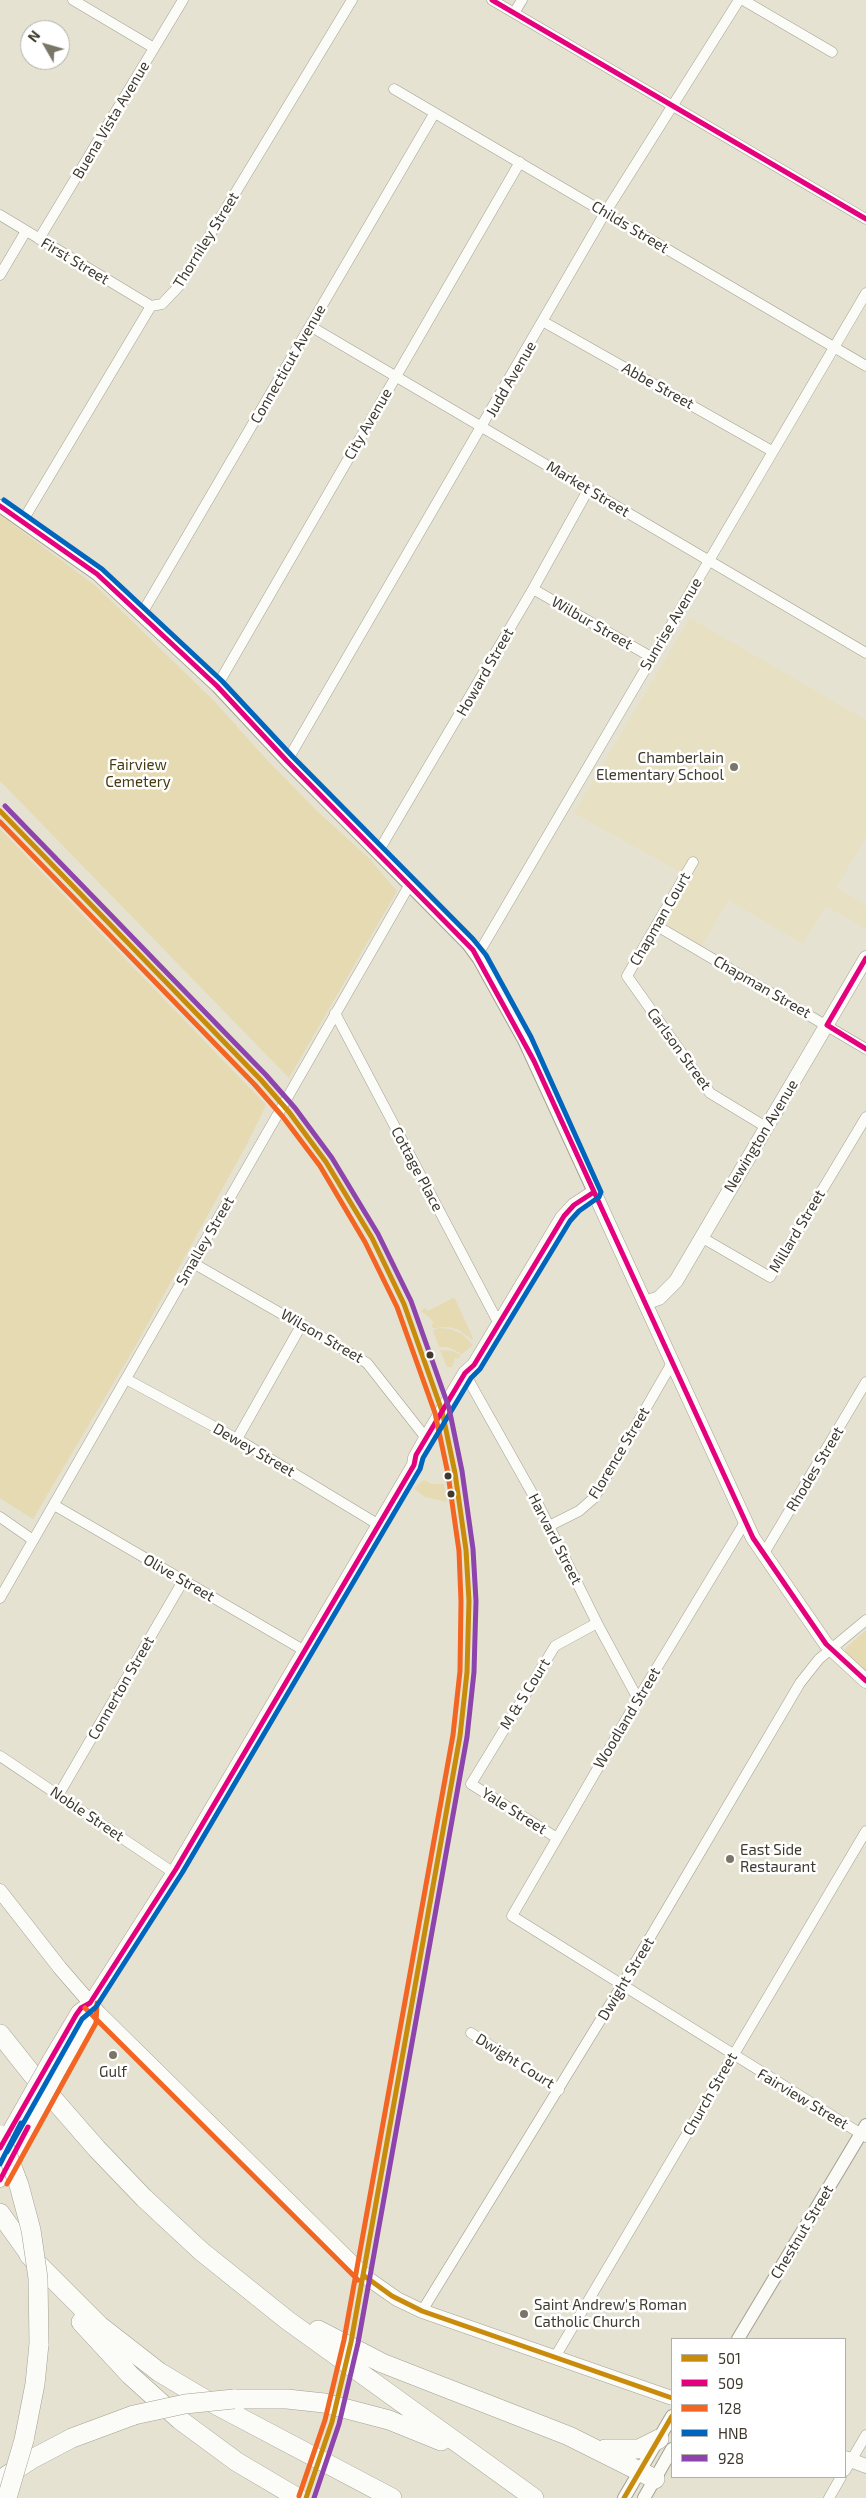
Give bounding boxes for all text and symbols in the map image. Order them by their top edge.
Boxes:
north arrow [20,20,70,70]
text: N [24,27,43,45]
street label: Buena Vista Avenue [69,58,153,182]
street label: Thorniley Street [169,189,243,291]
street label: Childs Street [588,197,672,257]
street label: First Street [38,234,112,288]
street label: Connecticut Avenue [247,301,329,427]
street label: Judd Avenue [482,338,540,420]
street label: Abbe Street [619,359,697,413]
street label: City Avenue [340,385,396,463]
street label: Market Street [543,457,633,521]
street label: Sunrise Avenue [636,574,706,674]
street label: Wilbur Street [548,593,636,653]
street label: Howard Street [453,625,517,719]
place label: Chamberlain Elementary School [596,749,724,784]
park label: Fairview Cemetery [105,756,171,791]
marker: Chamberlain Elementary School [728,761,740,773]
street label: Chapman Court [626,869,694,969]
street label: Chapman Street [710,952,814,1022]
street label: Carlson Street [643,1004,715,1094]
street label: Newington Avenue [720,1076,802,1196]
street label: Cottage Place [387,1124,447,1214]
street label: Millard Street [765,1186,829,1276]
street label: Smalley Street [172,1193,238,1289]
street label: Wilson Street [278,1305,366,1367]
unlabelled marker [425,1350,435,1360]
street label: Florence Street [585,1404,653,1502]
street label: Dewey Street [210,1419,298,1481]
street label: Rhodes Street [783,1423,847,1515]
unlabelled marker [443,1471,453,1481]
unlabelled marker [446,1489,456,1499]
street label: Harvard Street [524,1490,586,1588]
street label: Olive Street [140,1550,218,1606]
street label: Connerton Street [84,1633,158,1743]
street label: M & S Court [496,1655,554,1733]
street label: Woodland Street [590,1664,664,1772]
street label: Noble Street [47,1783,127,1845]
street label: Yale Street [478,1784,550,1838]
place label: East Side Restaurant [740,1841,816,1876]
marker: East Side Restaurant [724,1853,736,1865]
street label: Dwight Street [594,1934,658,2024]
street label: Dwight Court [472,2030,558,2092]
marker: Gulf [107,2049,119,2061]
street label: Church Street [679,2049,741,2139]
place label: Gulf [99,2063,127,2081]
street label: Fairview Street [754,2065,852,2133]
street label: Chestnut Street [767,2182,837,2282]
place label: Saint Andrew's Roman Catholic Church [534,2296,687,2331]
marker: Saint Andrew's Roman Catholic Church [518,2308,530,2320]
legend [671,2338,846,2478]
text: 501 [718,2349,741,2367]
text: 509 [718,2374,744,2392]
text: 128 [718,2399,742,2417]
text: HNB [718,2424,748,2442]
text: 928 [718,2449,744,2467]

